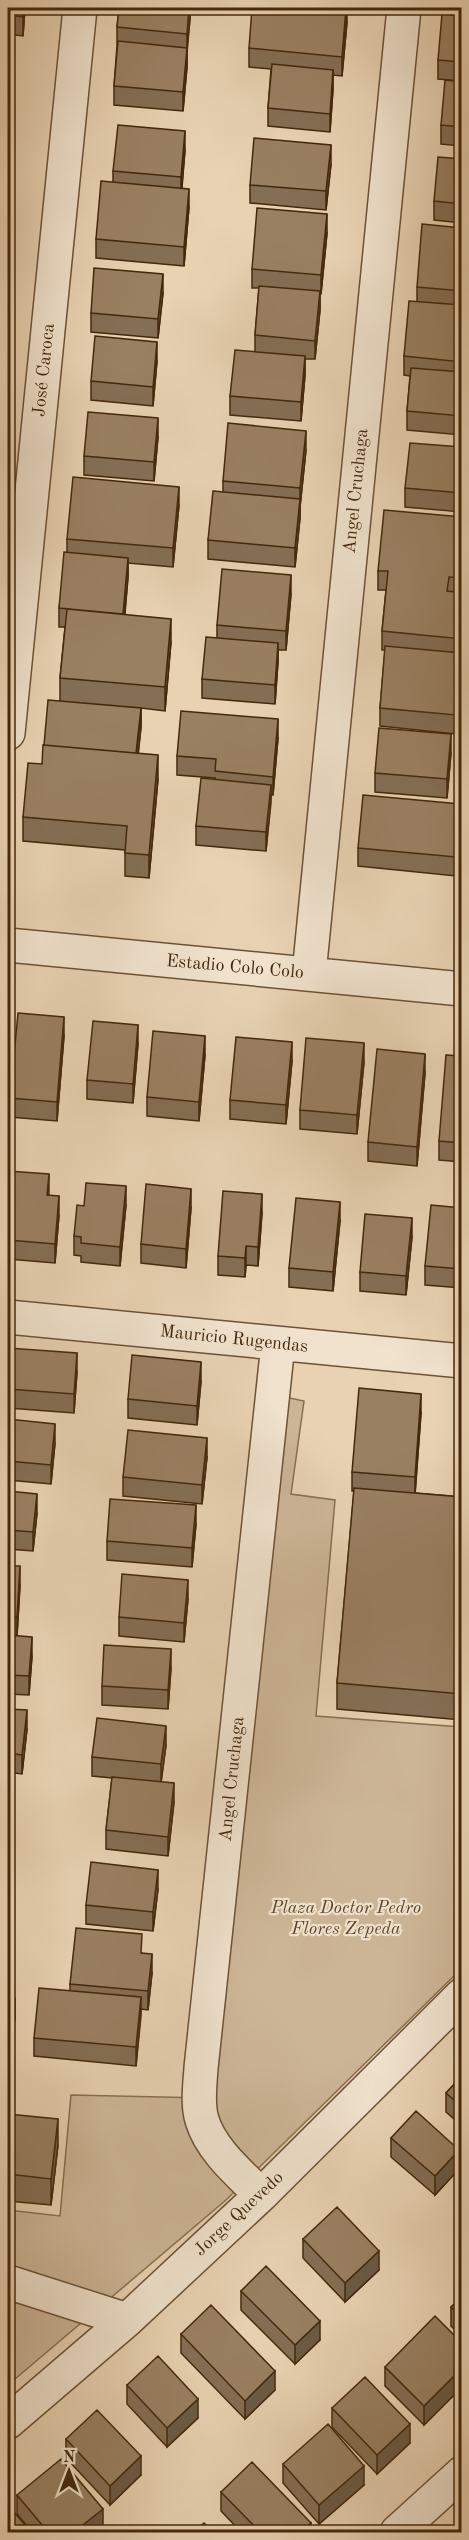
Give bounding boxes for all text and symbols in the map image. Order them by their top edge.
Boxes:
street label: José Caroca [30,322,58,418]
street label: Angel Cruchaga [340,428,372,554]
street label: Estadio Colo Colo [165,952,305,982]
street label: Mauricio Rugendas [159,1322,309,1356]
street label: Angel Cruchaga [216,1716,248,1842]
park label: Plaza Doctor Pedro Flores Zepeda [270,1899,421,1938]
street label: Jorge Quevedo [191,2168,287,2260]
north arrow [39,2441,99,2501]
text: N [63,2450,76,2466]

